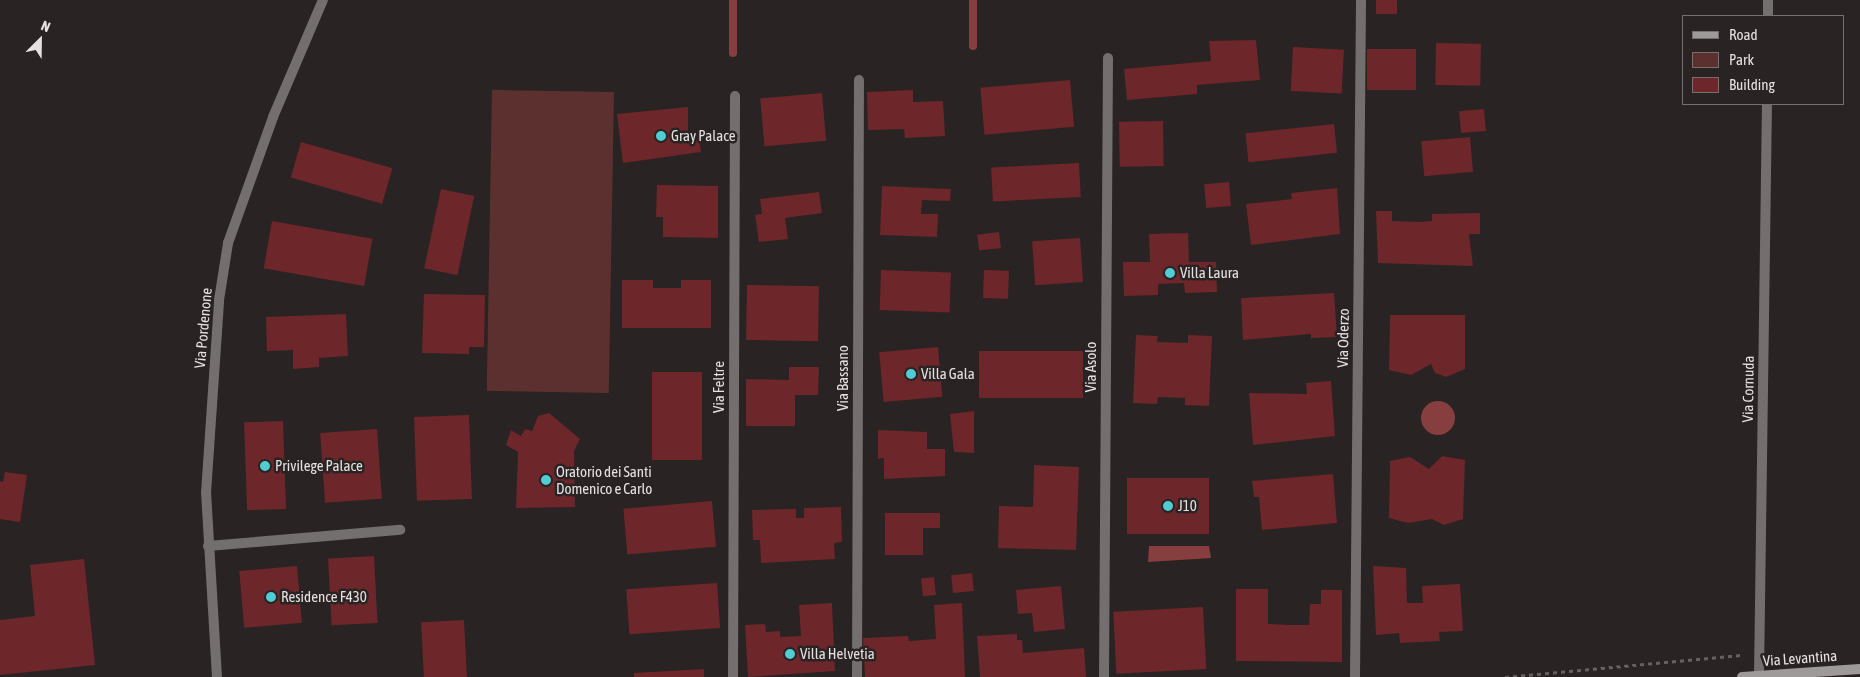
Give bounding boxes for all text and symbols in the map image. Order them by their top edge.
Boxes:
north arrow [15,15,65,65]
legend [1682,15,1845,105]
text: N [39,17,53,35]
text: Road [1729,26,1758,43]
text: Park [1729,51,1754,68]
text: Building [1729,76,1775,93]
place label: Gray Palace [671,127,736,145]
marker: Gray Palace [655,130,667,142]
place label: Villa Laura [1180,264,1239,282]
marker: Villa Laura [1164,267,1176,279]
street label: Via Pordenone [191,287,215,369]
street label: Via Oderzo [1333,308,1353,368]
street label: Via Asolo [1082,342,1100,392]
street label: Via Bassano [834,345,852,411]
street label: Via Cornuda [1738,356,1758,422]
street label: Via Feltre [710,361,728,413]
place label: Villa Gala [921,365,975,383]
marker: Villa Gala [905,368,917,380]
place label: Privilege Palace [275,457,363,475]
marker: Privilege Palace [259,460,271,472]
place label: Oratorio dei Santi Domenico e Carlo [556,462,652,497]
marker: Oratorio dei Santi Domenico e Carlo [540,474,552,486]
place label: J10 [1178,497,1197,515]
marker: J10 [1162,500,1174,512]
place label: Residence F430 [281,588,367,606]
marker: Residence F430 [265,591,277,603]
place label: Villa Helvetia [800,645,875,663]
street label: Via Levantina [1762,646,1838,670]
marker: Villa Helvetia [784,648,796,660]

